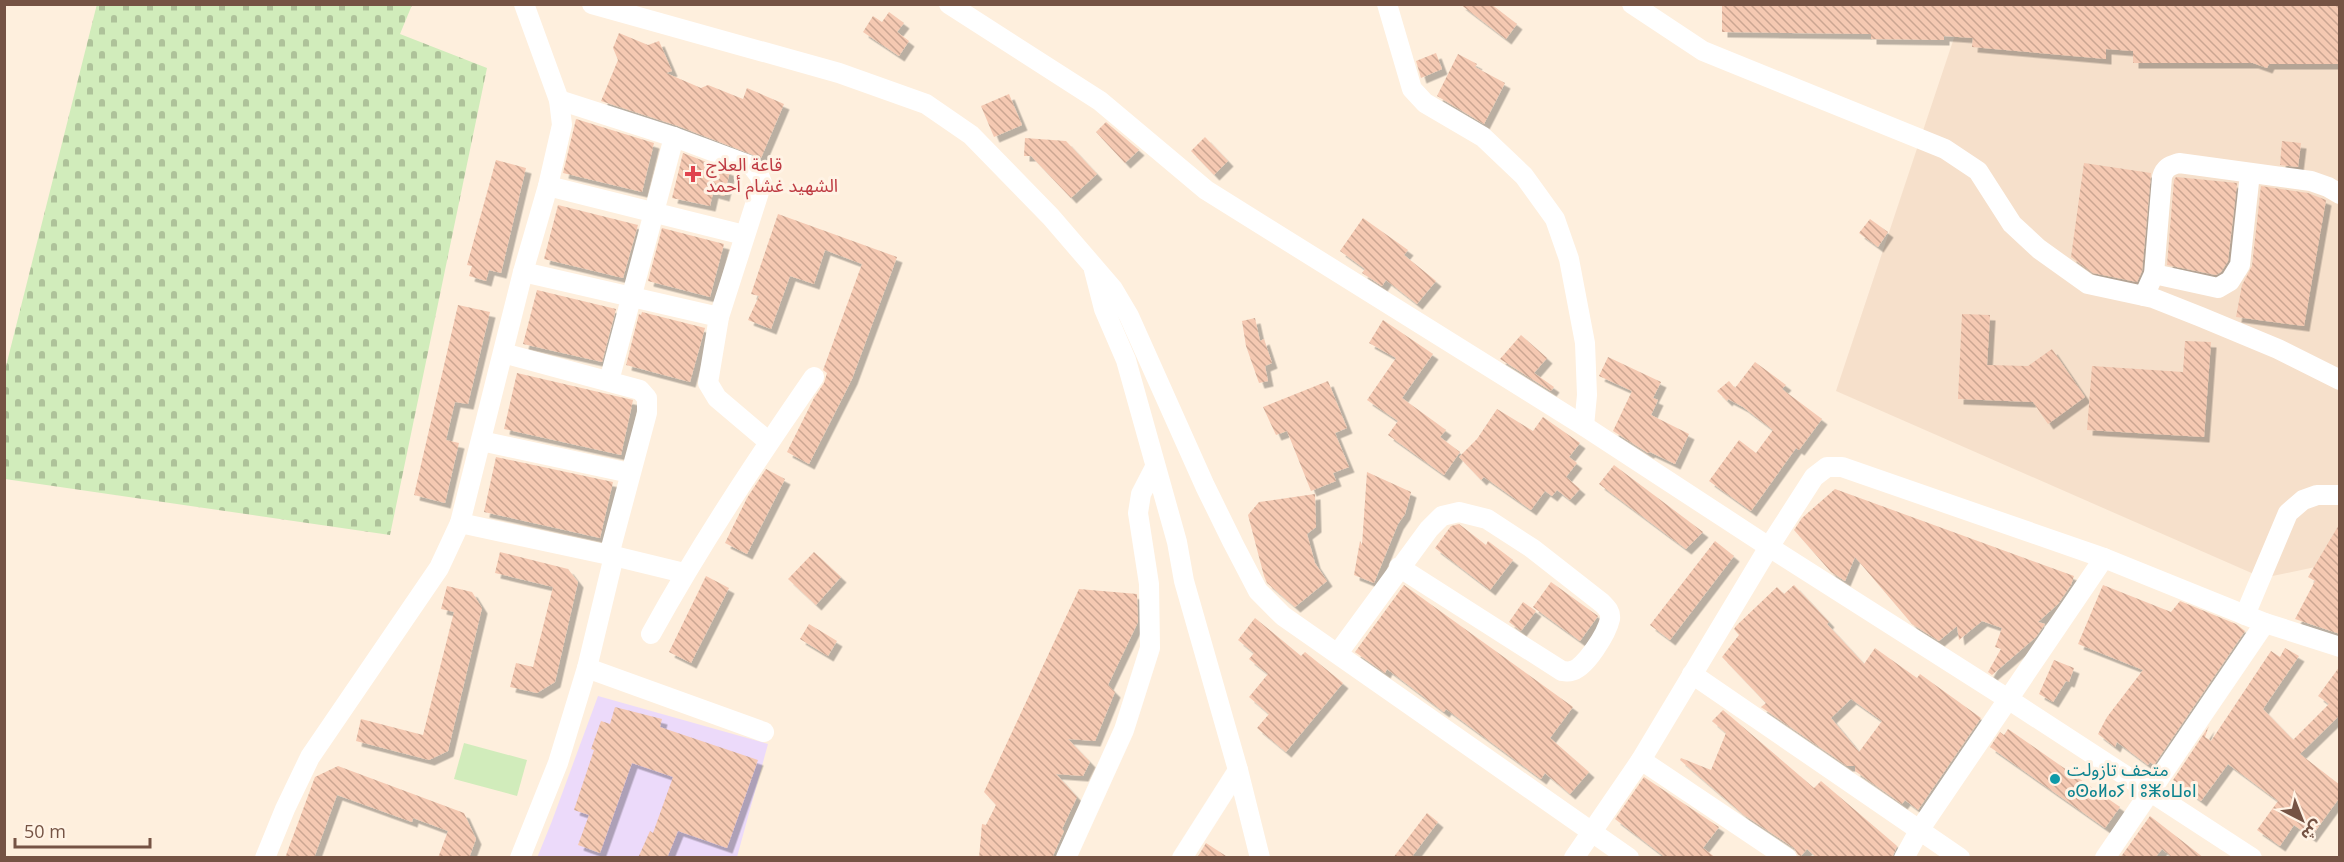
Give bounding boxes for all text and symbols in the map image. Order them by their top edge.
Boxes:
place label: قاعة العلاج الشهيد غشام أحمد [706,152,838,200]
marker: قاعة العلاج الشهيد غشام أحمد [684,165,702,183]
place label: متحف تازولت ⴰⵙⴰⵍⴰⵢ ⵏ ⵓⵥⴰⵡⴰⵏ [2067,757,2197,802]
marker: متحف تازولت ⴰⵙⴰⵍⴰⵢ ⵏ ⵓⵥⴰⵡⴰⵏ [2048,772,2062,786]
north arrow [2272,790,2332,850]
scale bar [15,811,150,849]
text: ش [2296,816,2328,847]
text: 50 m [24,819,66,843]

